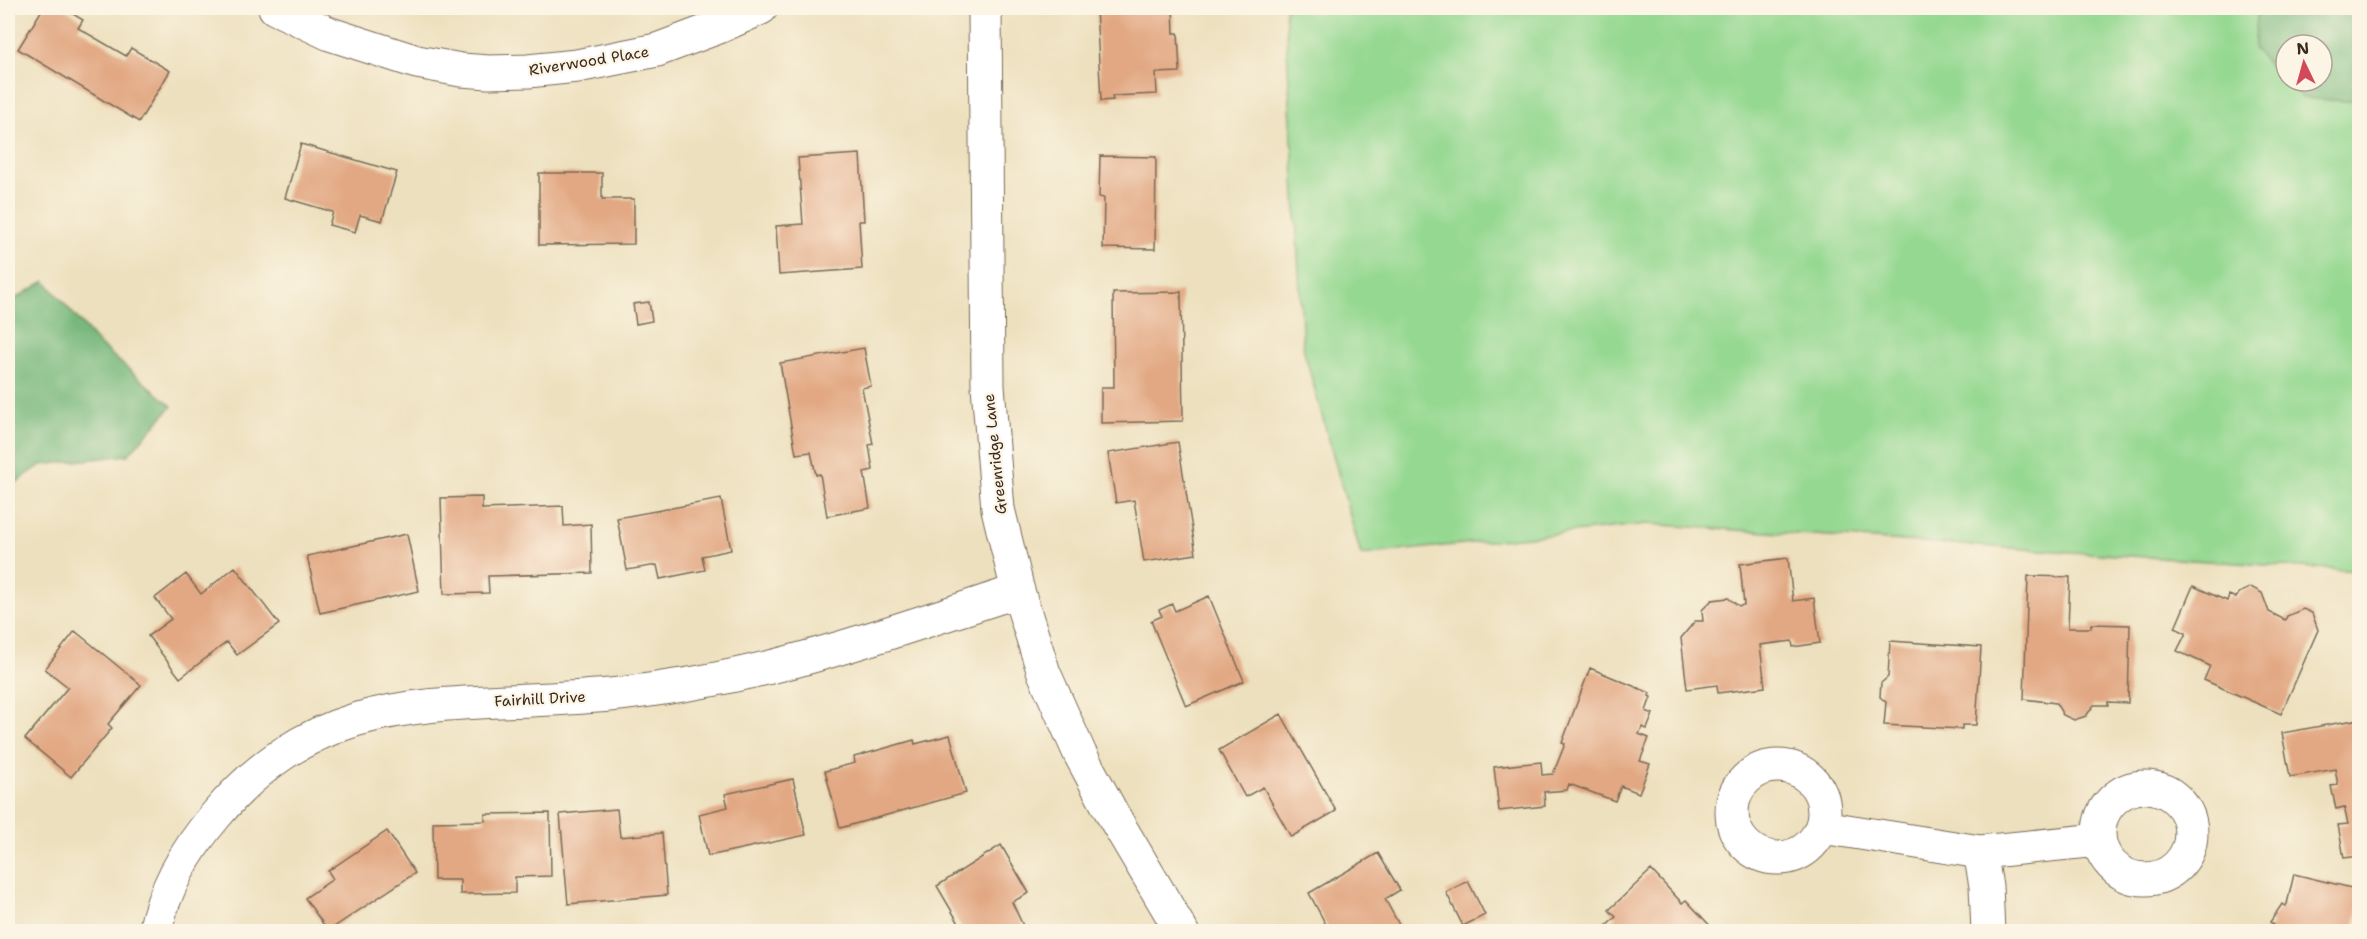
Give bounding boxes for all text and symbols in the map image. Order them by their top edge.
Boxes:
north arrow [2274,33,2334,93]
text: N [2296,38,2310,60]
street label: Riverwood Place [528,42,650,80]
street label: Greenridge Lane [979,393,1011,515]
street label: Fairhill Drive [494,687,586,711]

